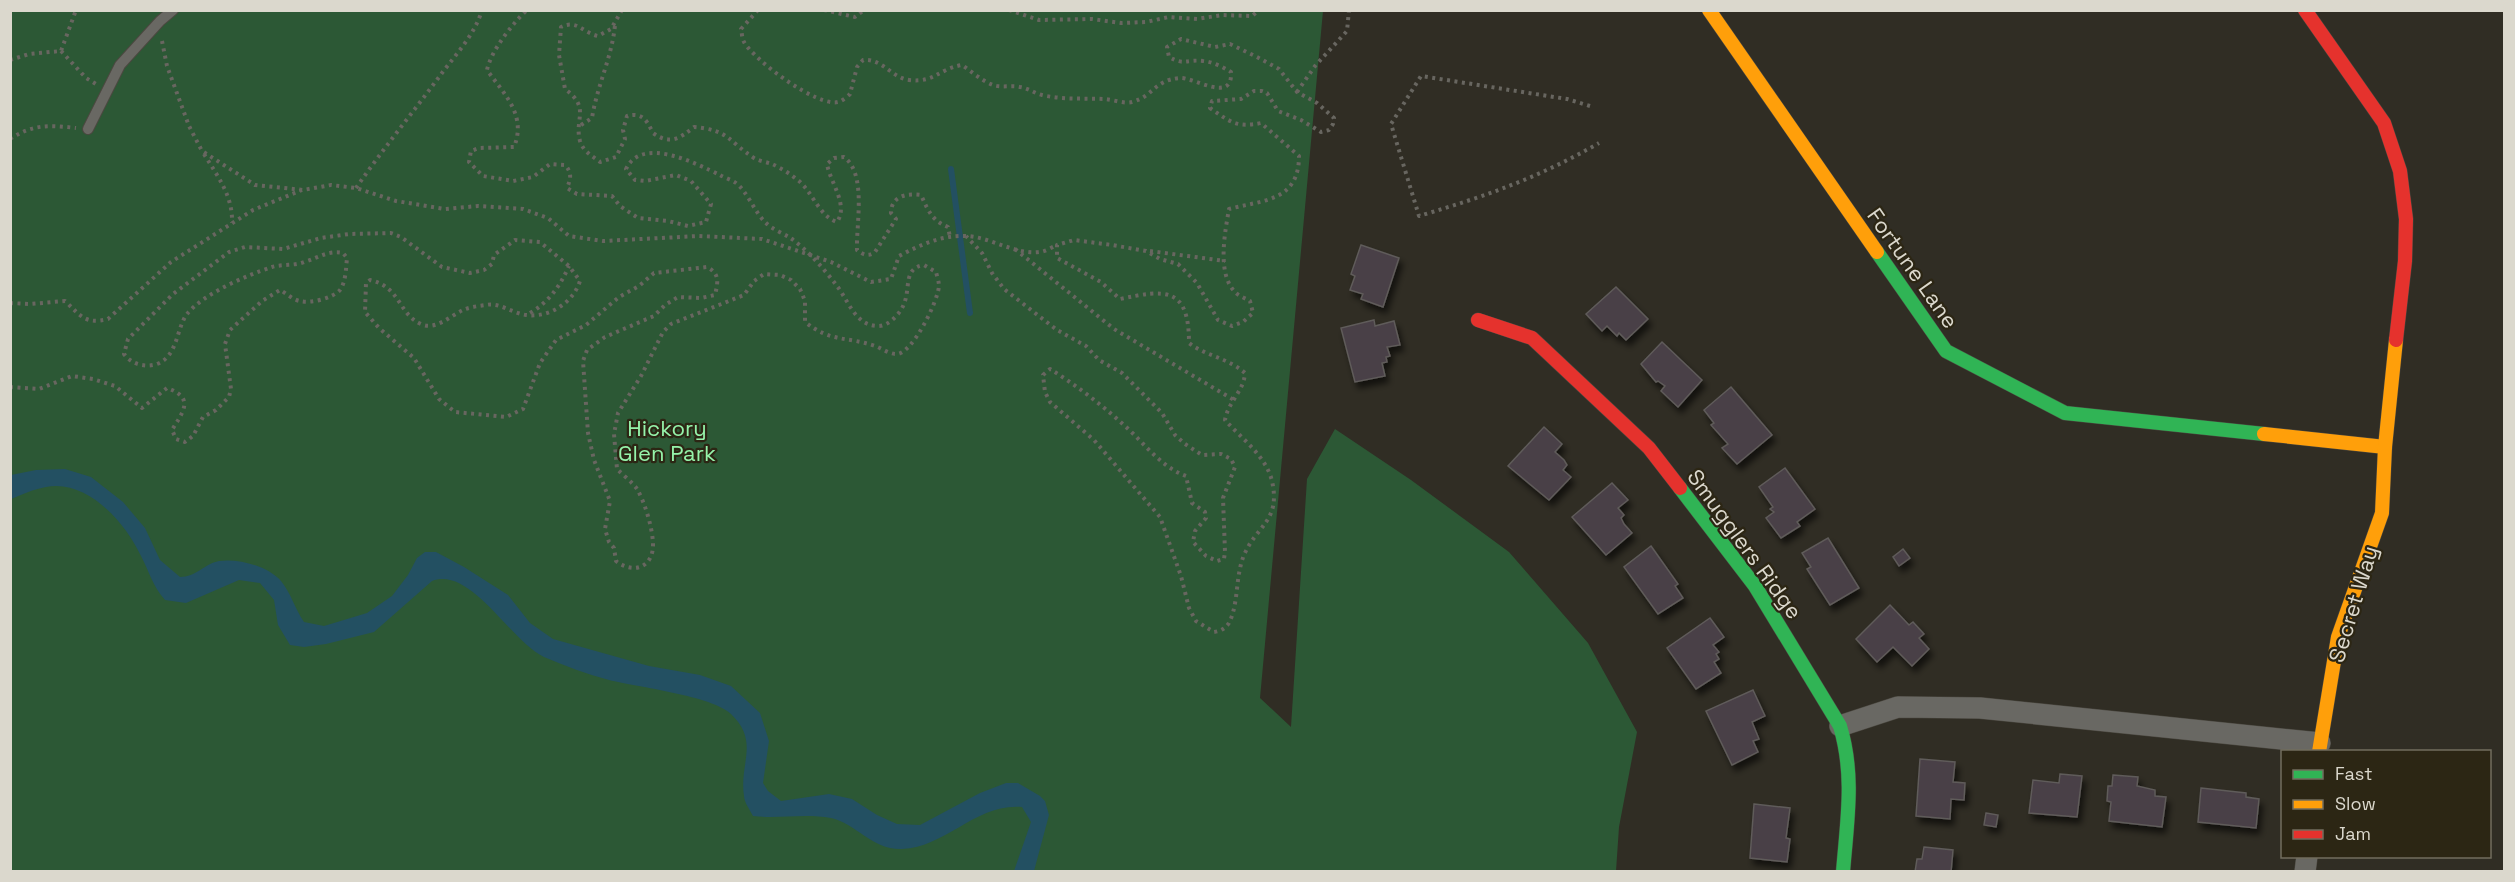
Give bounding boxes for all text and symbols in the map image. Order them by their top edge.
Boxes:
street label: Fortune Lane [1861,202,1965,334]
park label: Hickory Glen Park [618,414,716,467]
street label: Smugglers Ridge [1681,464,1809,624]
street label: Secret Way [2322,542,2384,666]
legend [2281,750,2491,858]
text: Fast [2335,762,2372,785]
text: Slow [2335,792,2376,815]
text: Jam [2335,822,2371,845]

